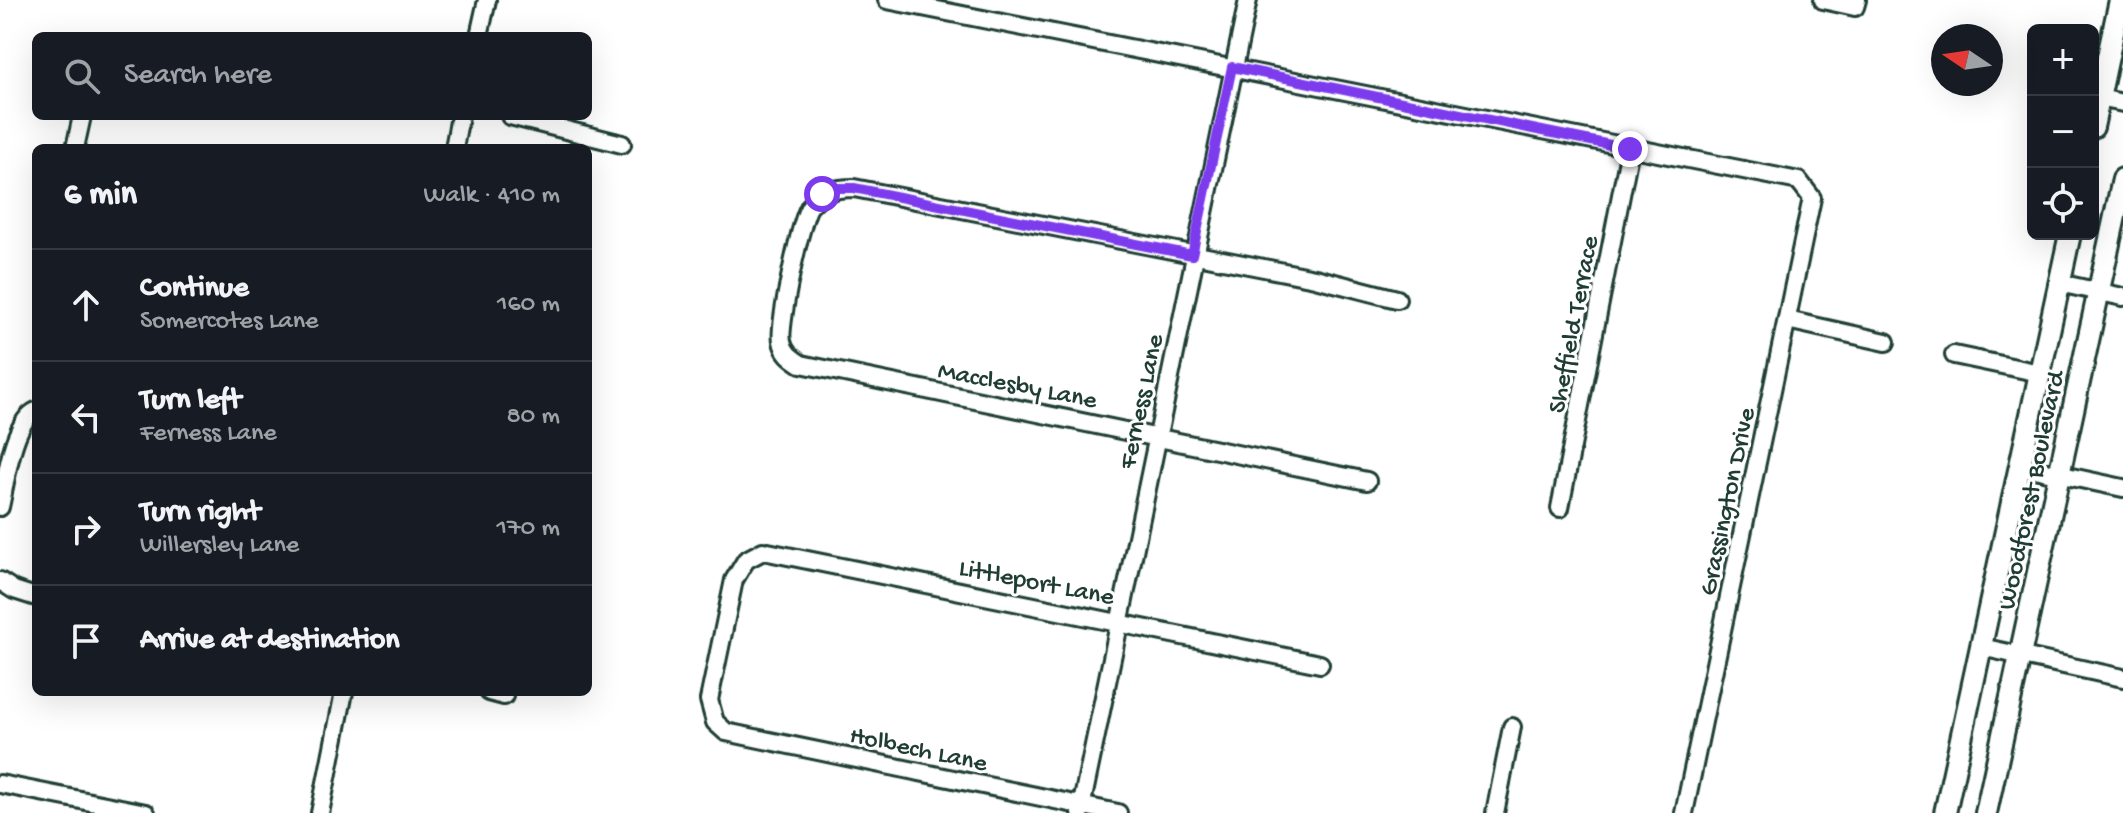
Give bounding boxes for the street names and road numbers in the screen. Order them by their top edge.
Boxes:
street label: Sheffield Terrace [1543,233,1608,416]
street label: Ferness Lane [1114,331,1173,473]
street label: Macclesby Lane [935,357,1100,418]
street label: Woodforest Boulevard [1993,367,2074,613]
street label: Grassington Drive [1694,405,1765,599]
street label: Littleport Lane [956,554,1117,615]
street label: Holbech Lane [846,722,990,781]

